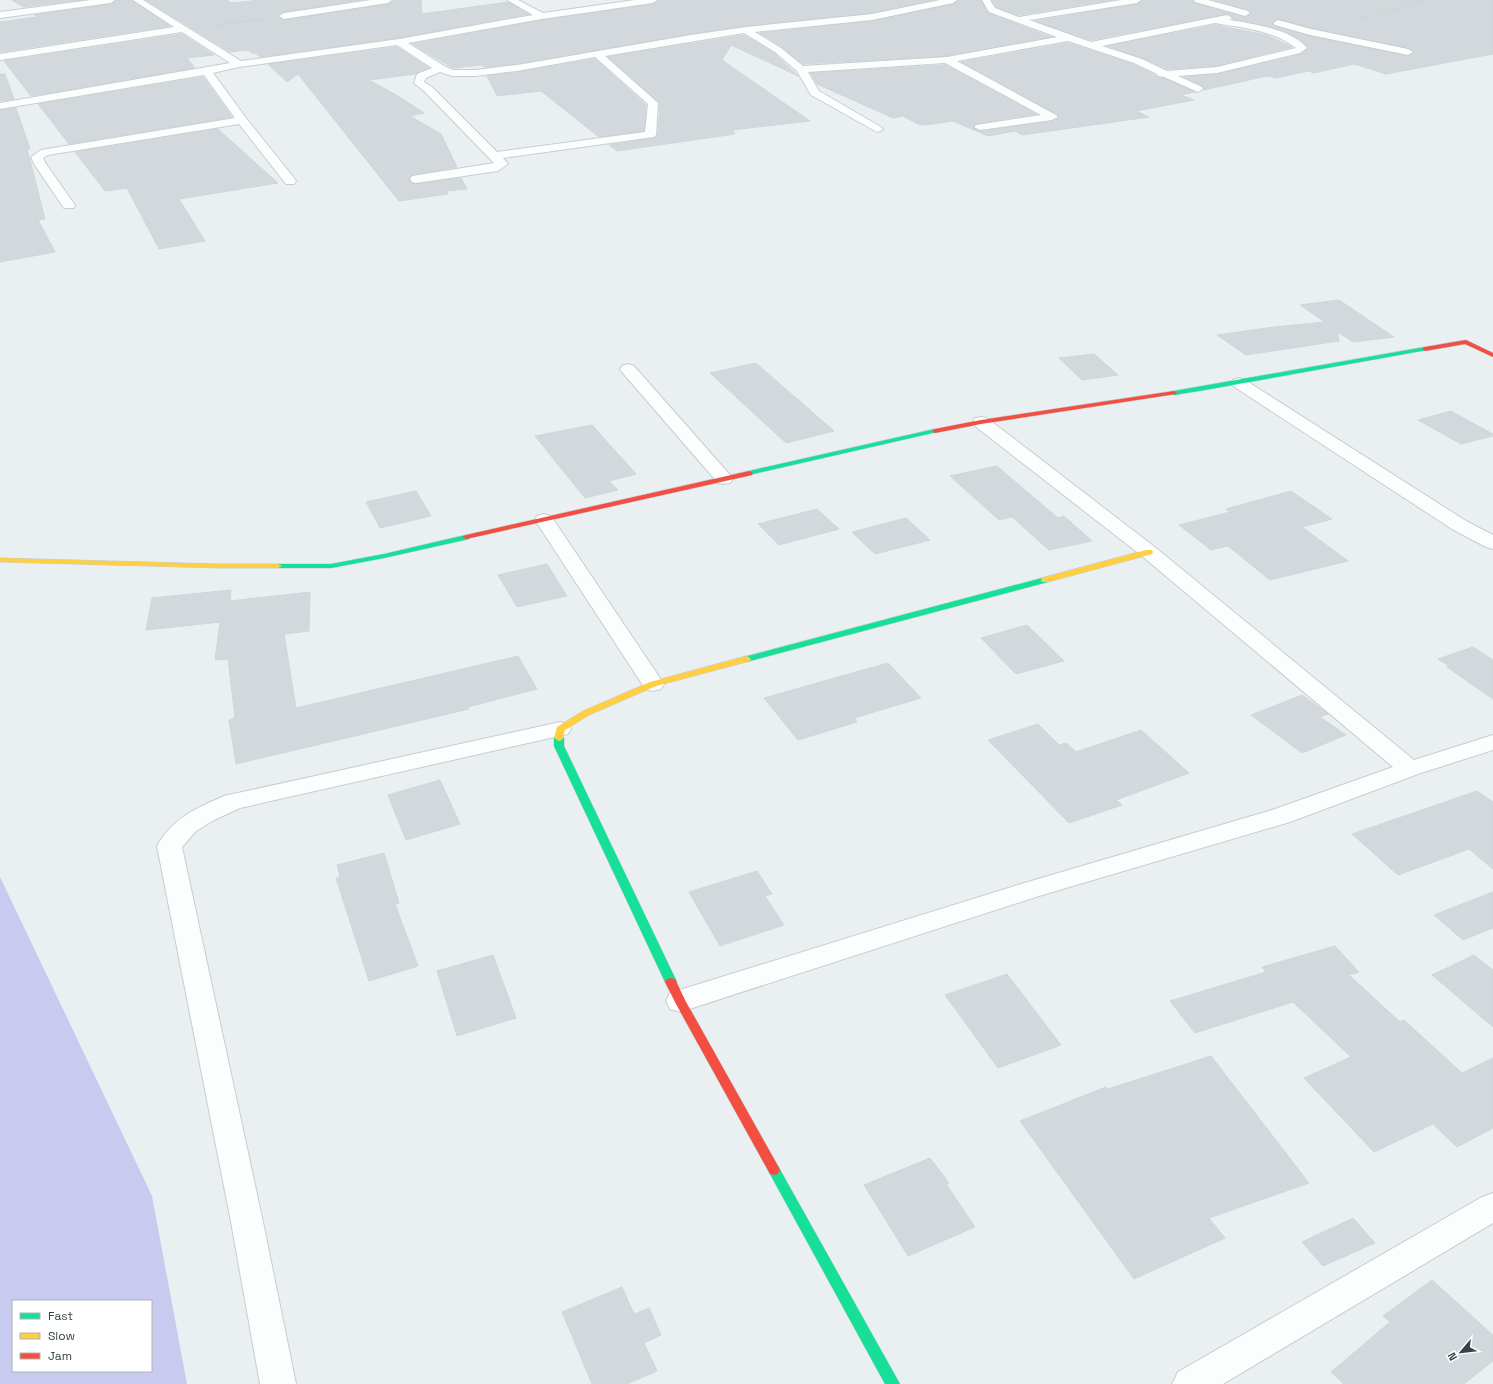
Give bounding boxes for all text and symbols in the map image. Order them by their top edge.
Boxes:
legend [12,1300,152,1372]
text: Fast [48,1308,73,1324]
text: Slow [48,1328,75,1344]
north arrow [1441,1332,1481,1372]
text: Jam [48,1348,72,1364]
text: N [1444,1350,1460,1363]

